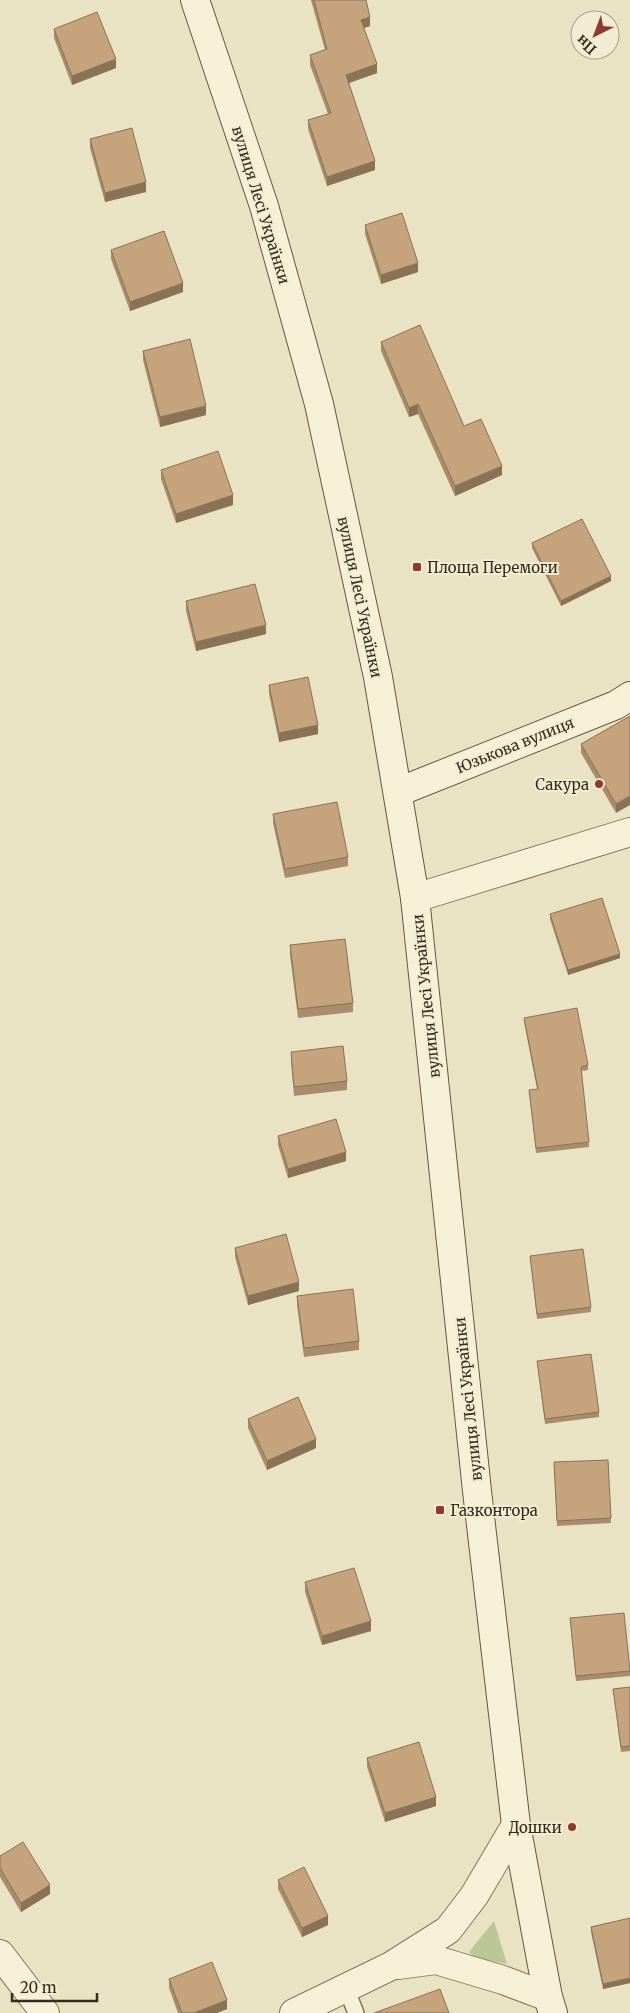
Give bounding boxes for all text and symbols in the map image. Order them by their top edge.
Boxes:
north arrow [570,10,620,60]
text: Пн [572,31,600,58]
street label: вулиця Лесі Українки [228,124,294,286]
street label: вулиця Лесі Українки [334,515,386,679]
place label: Площа Перемоги [427,558,558,577]
marker: Площа Перемоги [411,561,423,573]
street label: Юзькова вулиця [453,713,577,777]
place label: Сакура [535,775,589,794]
marker: Сакура [593,778,605,790]
street label: вулиця Лесі Українки [408,913,444,1079]
street label: вулиця Лесі Українки [450,1316,486,1482]
place label: Газконтора [450,1501,538,1520]
marker: Газконтора [434,1504,446,1516]
place label: Дошки [509,1818,562,1837]
marker: Дошки [566,1821,578,1833]
scale bar [12,1970,98,2002]
text: 20 m [20,1978,57,1997]

